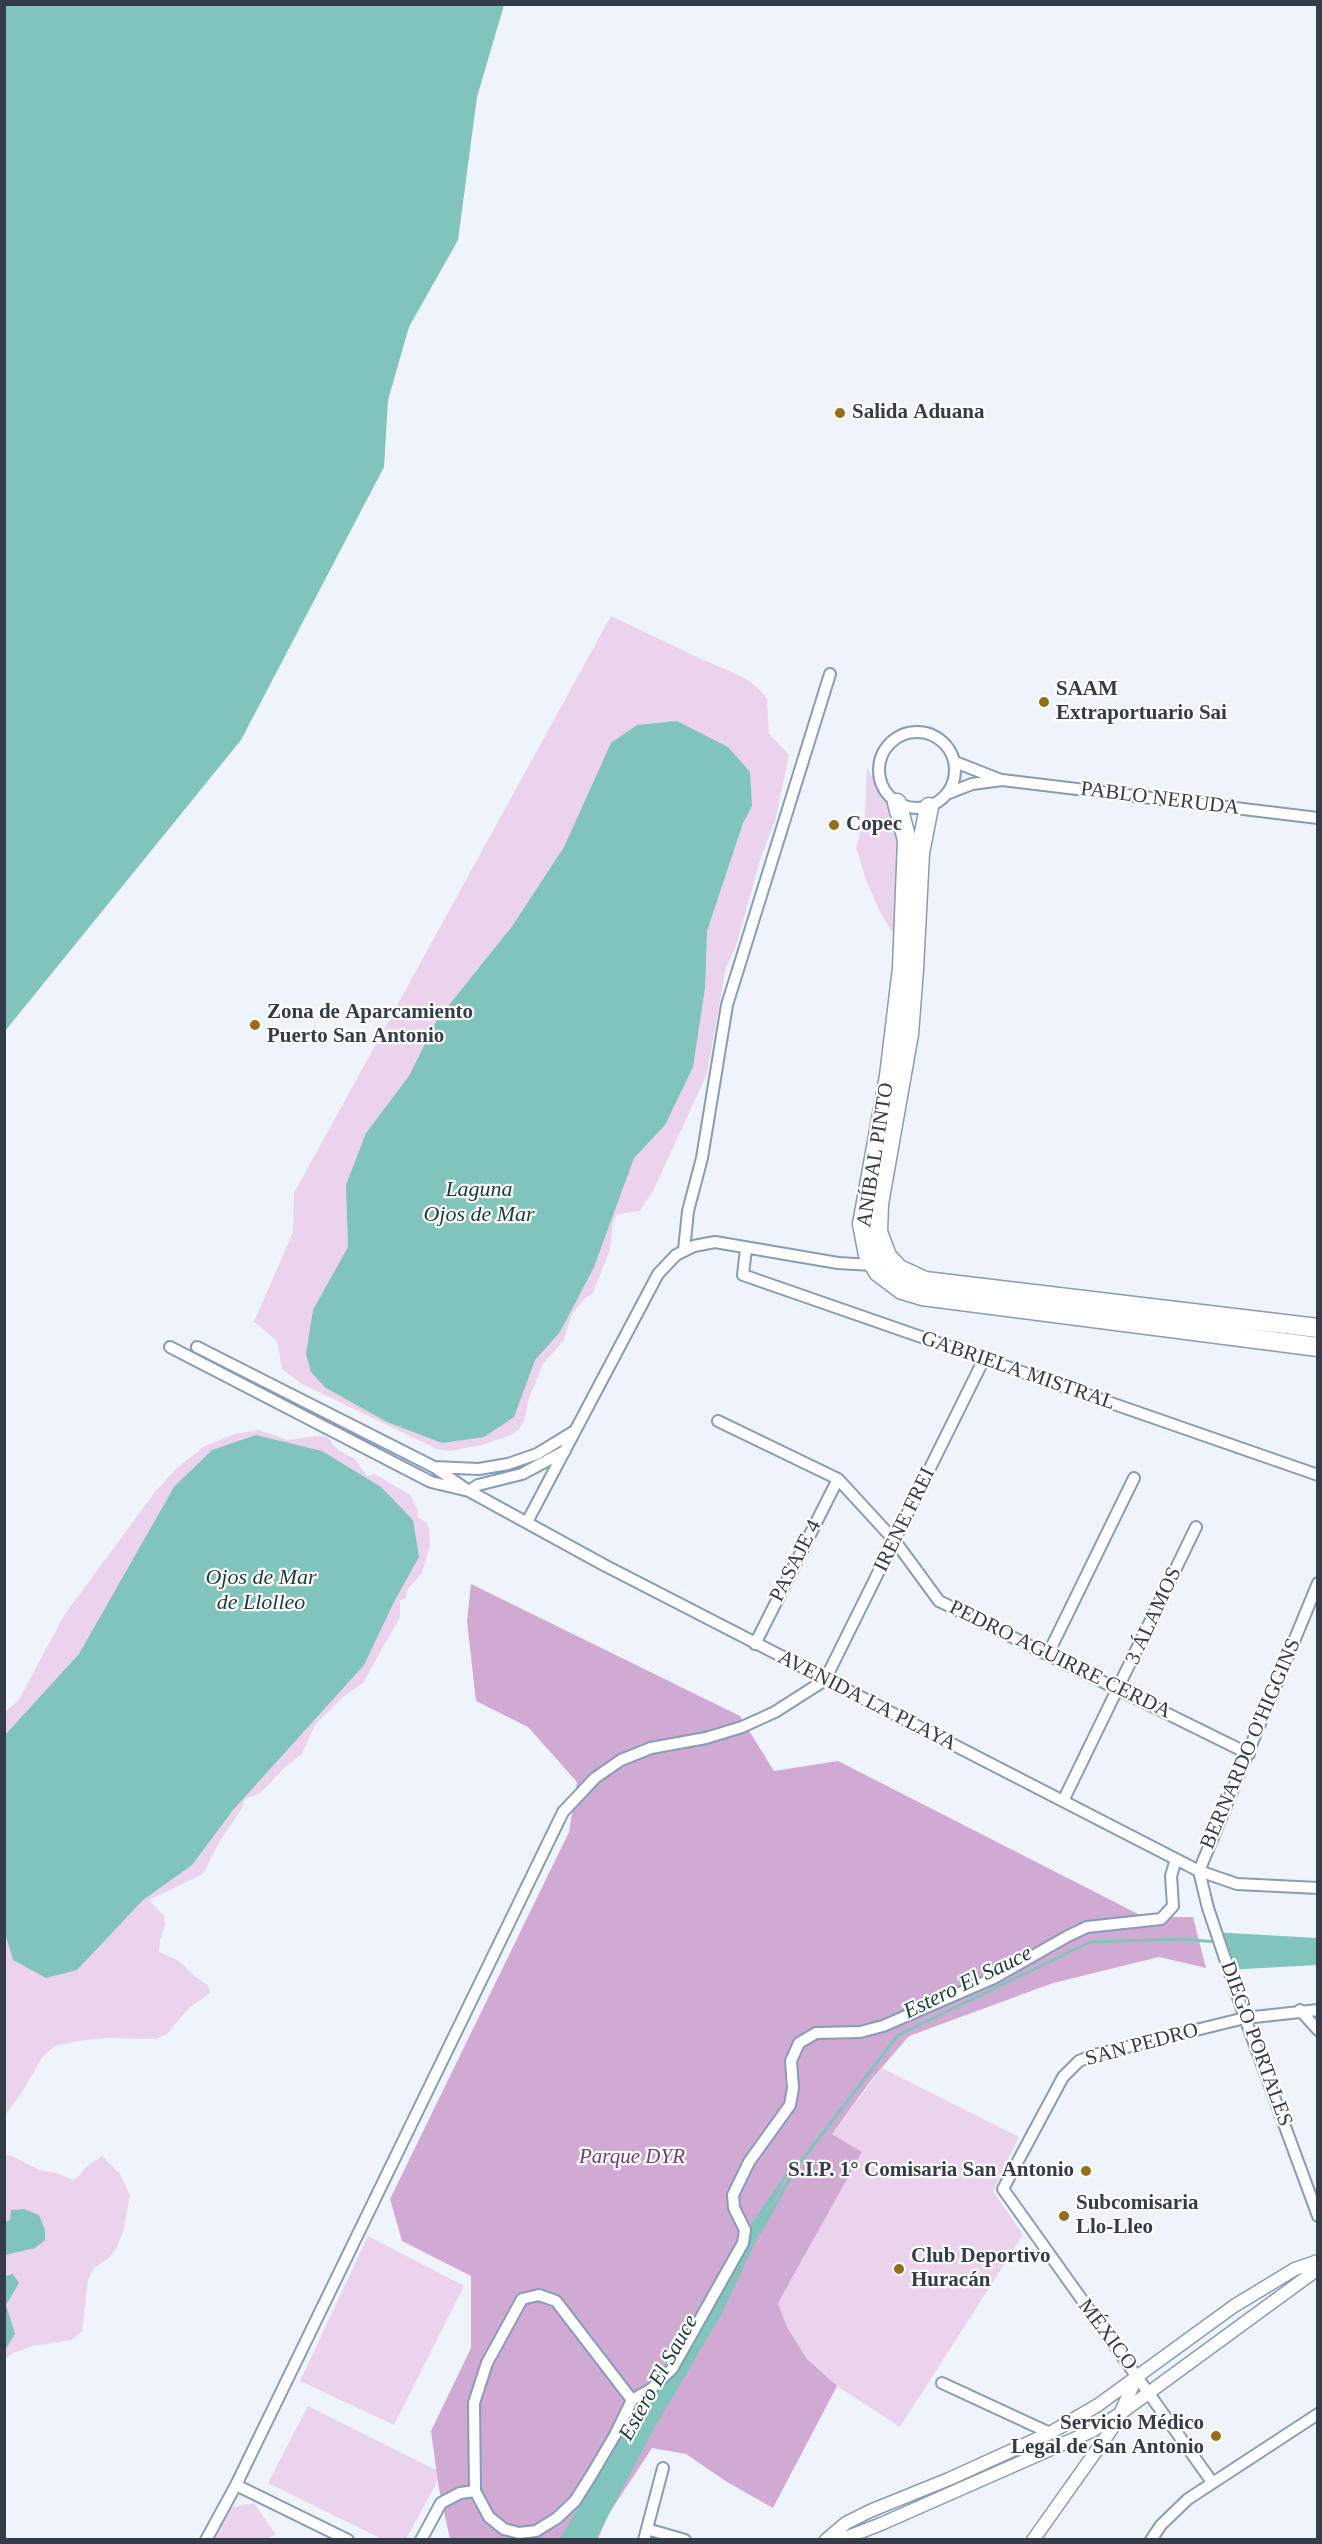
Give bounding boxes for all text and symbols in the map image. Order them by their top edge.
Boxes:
place label: Salida Aduana [852,400,984,426]
marker: Salida Aduana [833,406,847,420]
place label: SAAM Extraportuario Sai [1056,677,1227,727]
marker: SAAM Extraportuario Sai [1037,695,1051,709]
street label: PABLO NERUDA [1079,777,1241,821]
place label: Copec [846,812,902,838]
marker: Copec [827,818,841,832]
place label: Zona de Aparcamiento Puerto San Antonio [267,1000,473,1050]
marker: Zona de Aparcamiento Puerto San Antonio [248,1018,262,1032]
street label: ANÍBAL PINTO [852,1081,900,1229]
water label: Laguna Ojos de Mar [423,1177,535,1228]
street label: GABRIELA MISTRAL [918,1326,1118,1416]
street label: IRENE FREI [869,1464,941,1576]
street label: PASAJE 4 [765,1516,827,1606]
street label: 3 ÁLAMOS [1121,1563,1187,1669]
water label: Ojos de Mar de Llolleo [205,1565,317,1616]
street label: PEDRO AGUIRRE CERDA [945,1595,1175,1725]
street label: BERNARDO O'HIGGINS [1195,1635,1307,1853]
street label: AVENIDA LA PLAYA [773,1645,961,1757]
water label: Estero El Sauce [899,1941,1037,2025]
street label: DIEGO PORTALES [1214,1958,1298,2130]
street label: SAN PEDRO [1083,2018,1201,2072]
park label: Parque DYR [579,2144,685,2170]
place label: S.I.P. 1° Comisaria San Antonio [788,2158,1074,2184]
marker: S.I.P. 1° Comisaria San Antonio [1079,2164,1093,2178]
place label: Subcomisaria Llo-Lleo [1076,2191,1199,2241]
marker: Subcomisaria Llo-Lleo [1057,2209,1071,2223]
place label: Club Deportivo Huracán [911,2244,1050,2294]
marker: Club Deportivo Huracán [892,2262,906,2276]
street label: MÉXICO [1072,2294,1142,2376]
water label: Estero El Sauce [614,2311,704,2445]
place label: Servicio Médico Legal de San Antonio [1011,2411,1204,2461]
marker: Servicio Médico Legal de San Antonio [1209,2429,1223,2443]

